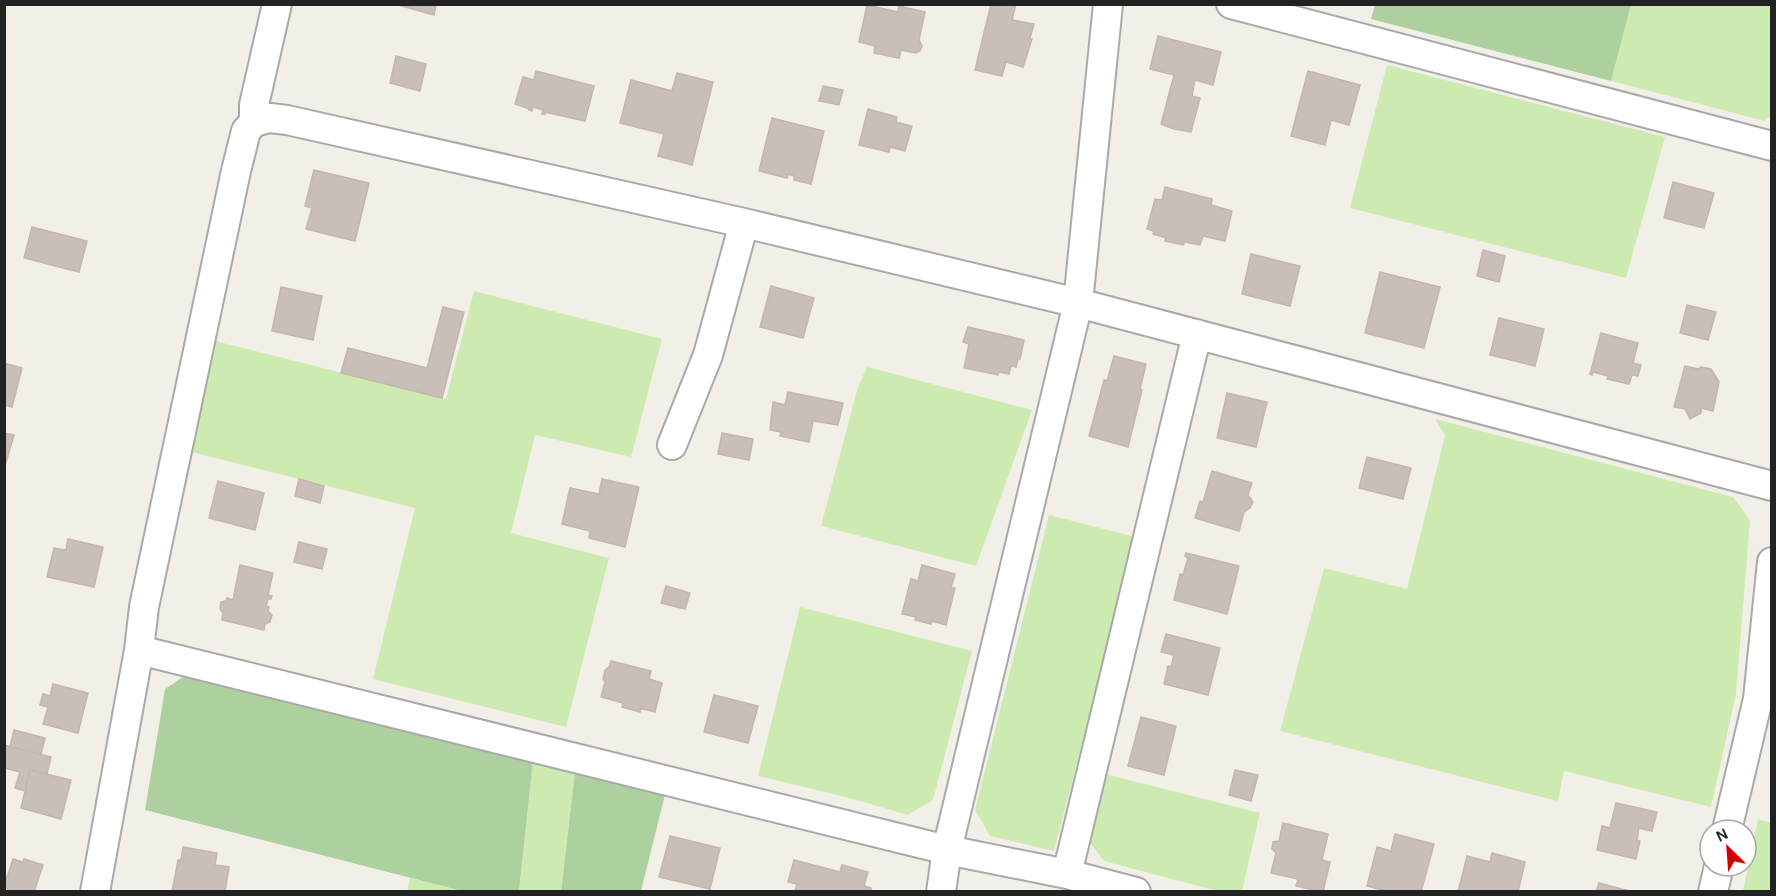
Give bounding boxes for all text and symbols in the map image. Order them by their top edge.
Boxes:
north arrow [1698,818,1758,878]
text: N [1713,824,1731,846]

